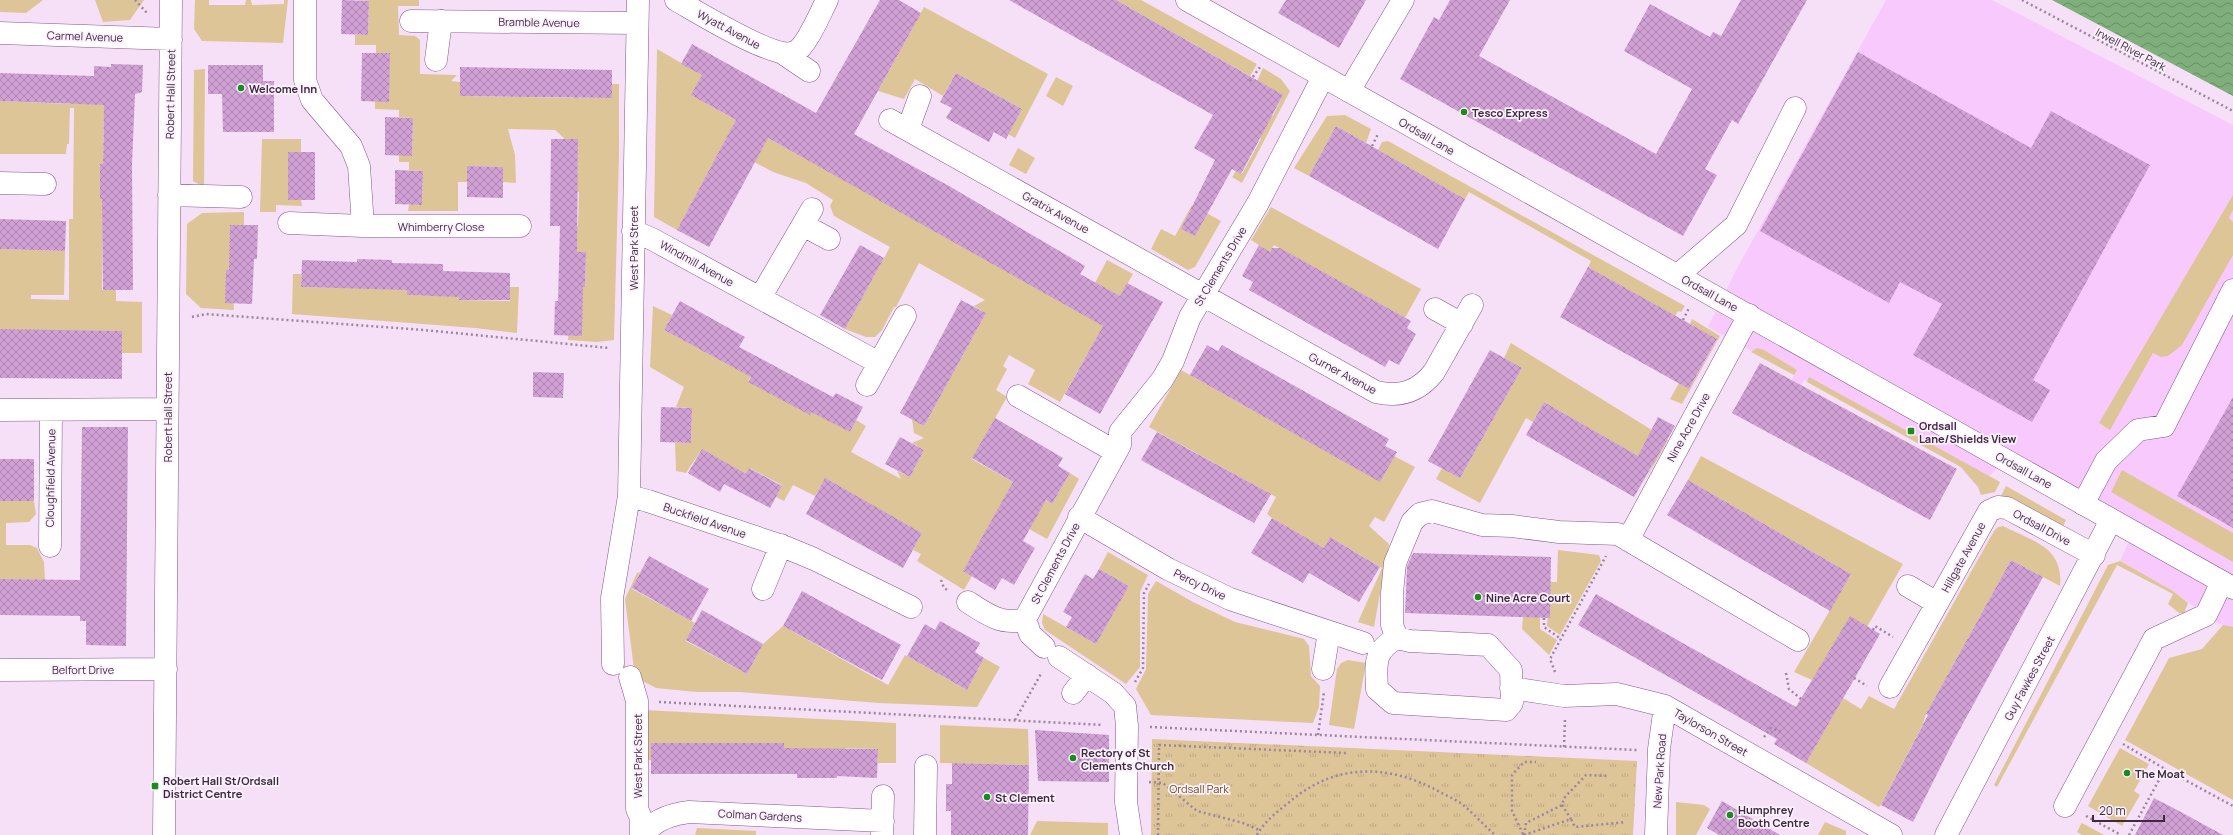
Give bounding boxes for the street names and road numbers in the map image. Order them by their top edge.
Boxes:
street label: Wyatt Avenue [695,6,764,52]
street label: Bramble Avenue [498,14,580,30]
street label: Irwell River Park [2093,24,2169,74]
street label: Carmel Avenue [47,27,124,45]
street label: Robert Hall Street [162,49,178,139]
street label: Ordsall Lane [1396,114,1458,158]
street label: Gratrix Avenue [1020,187,1093,237]
street label: West Park Street [626,206,641,290]
street label: Whimberry Close [398,219,485,234]
street label: St Clements Drive [1190,223,1250,309]
street label: Windmill Avenue [657,236,737,290]
street label: Ordsall Lane [1679,271,1741,315]
street label: Gurner Avenue [1306,349,1380,397]
street label: Robert Hall Street [160,372,175,462]
street label: Nine Acre Drive [1663,389,1713,464]
street label: Cloughfield Avenue [42,428,58,527]
street label: Ordsall Lane [1993,448,2055,492]
street label: Buckfield Avenue [662,499,749,541]
street label: Ordsall Drive [2011,506,2074,549]
street label: St Clements Drive [1027,519,1083,606]
street label: Hillgate Avenue [1937,519,1989,595]
street label: Percy Drive [1171,565,1229,603]
street label: Guy Fawkes Street [2000,633,2058,723]
street label: Belfort Drive [52,662,115,677]
street label: Taylorson Street [1671,705,1751,759]
street label: West Park Street [630,714,645,798]
street label: New Park Road [1649,733,1669,809]
street label: Colman Gardens [718,805,803,825]

